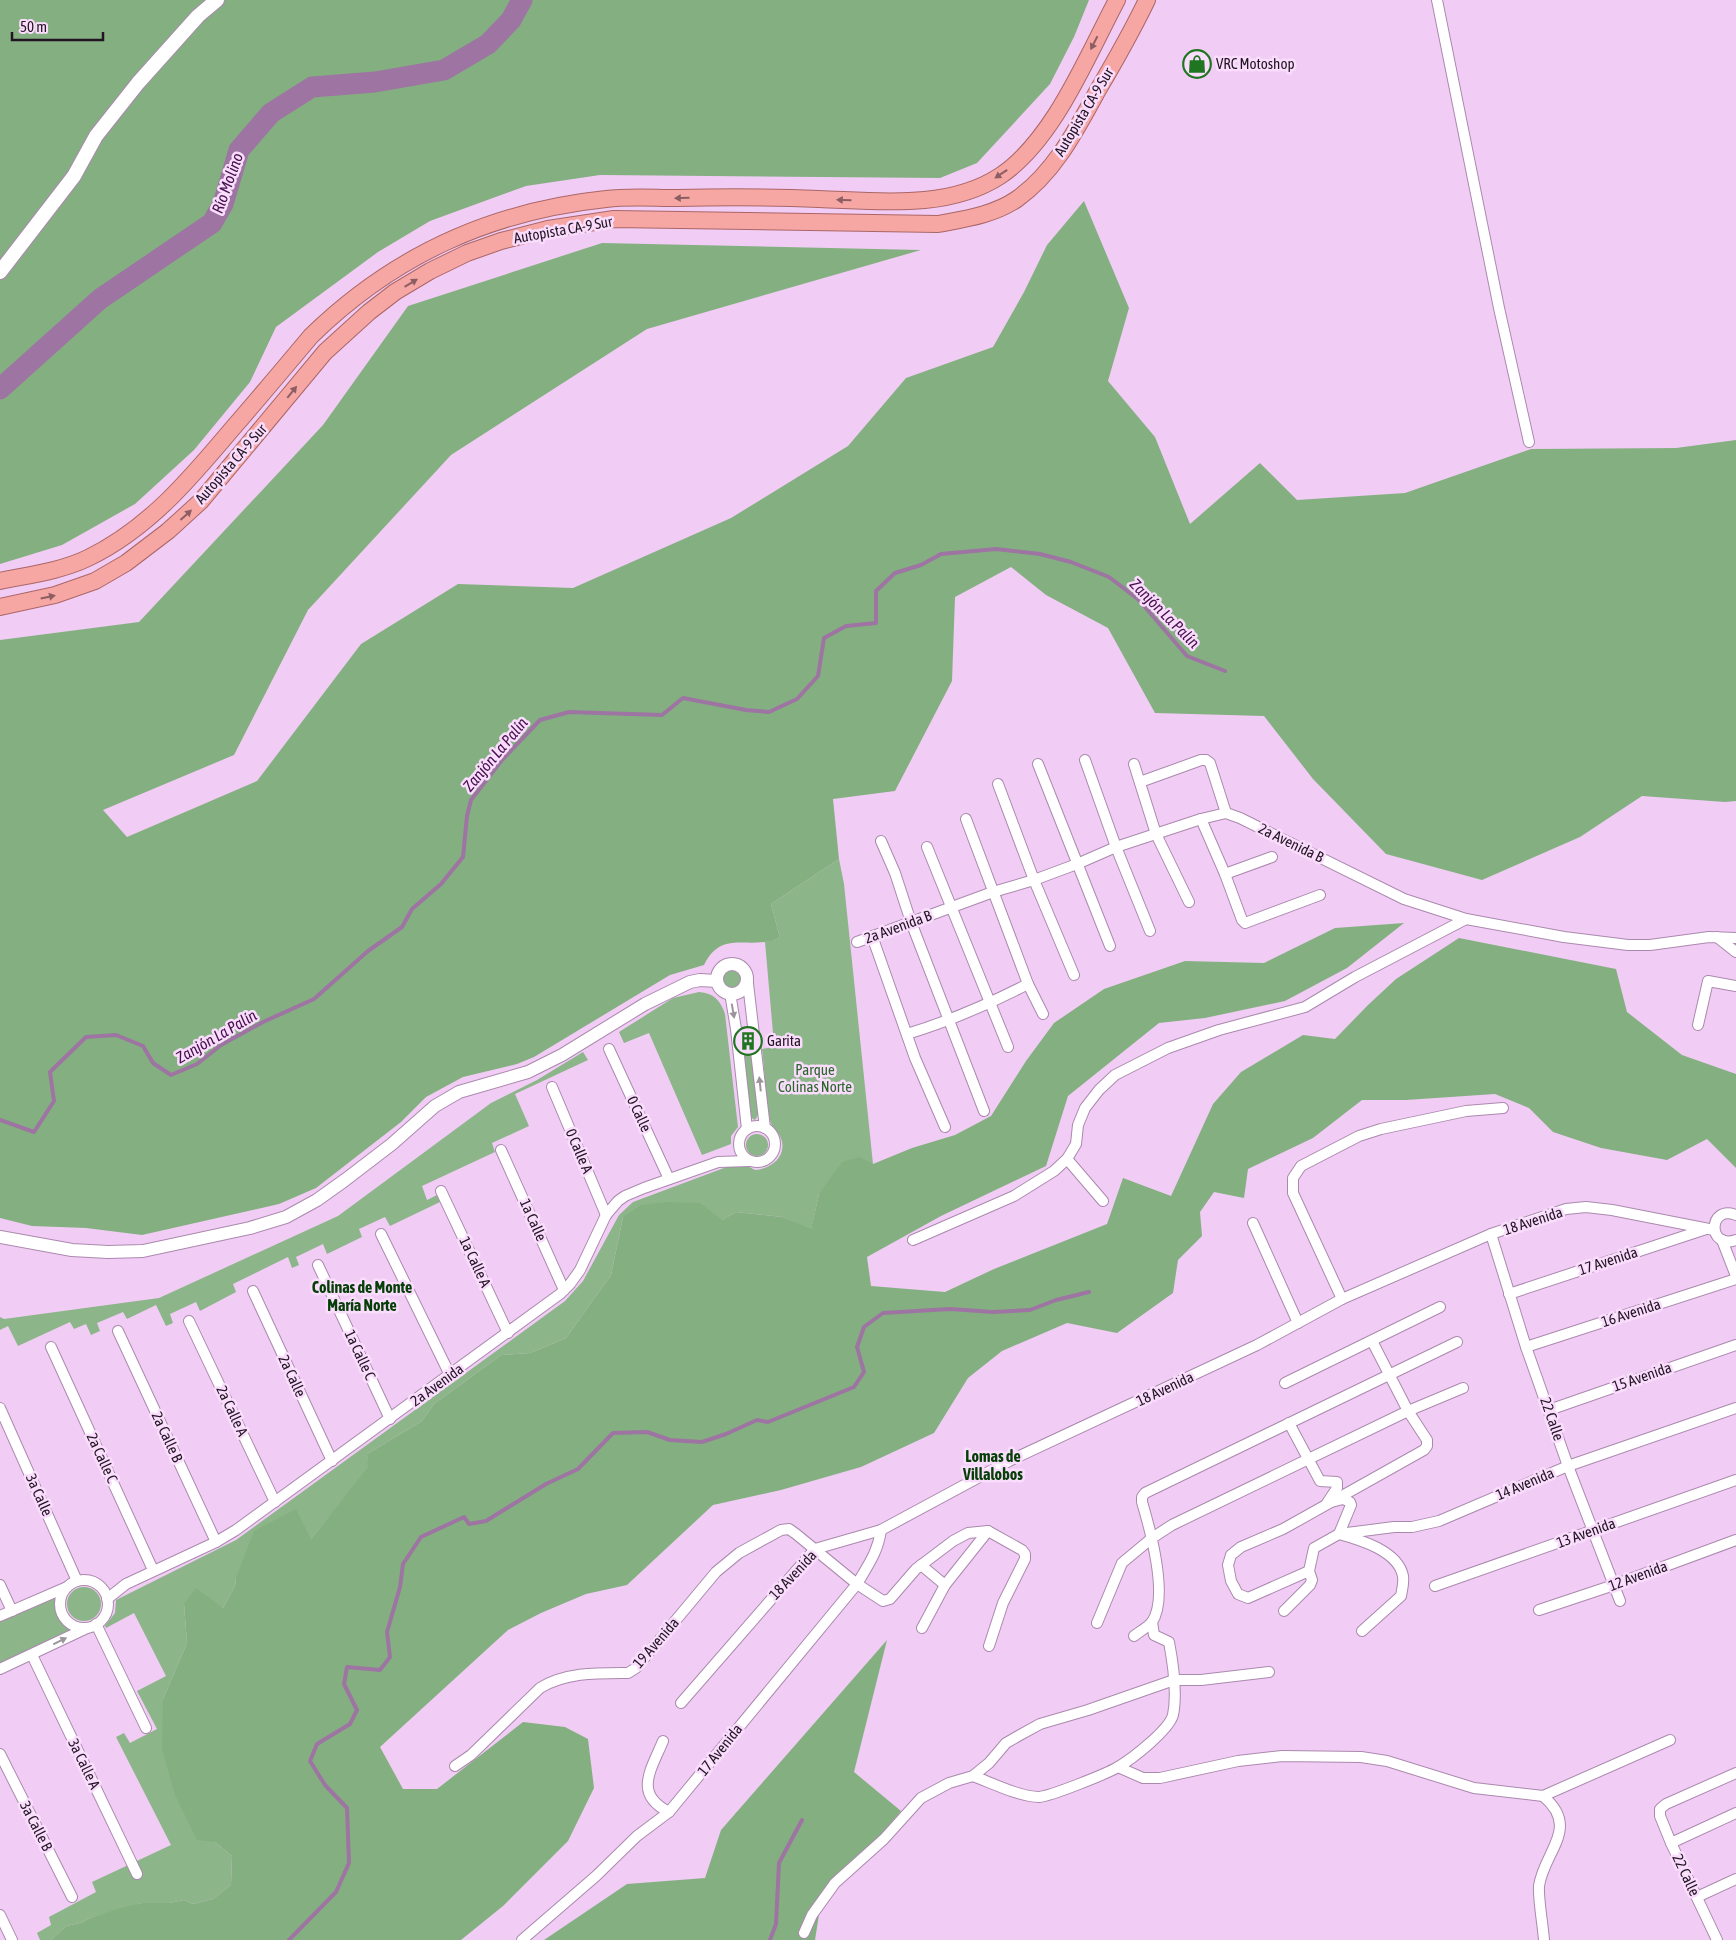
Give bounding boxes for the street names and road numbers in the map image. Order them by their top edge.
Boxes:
street label: Autopista CA-9 Sur [1051,64,1117,159]
street label: Autopista CA-9 Sur [512,212,614,247]
street label: Autopista CA-9 Sur [191,420,270,507]
street label: 2a Avenida B [1256,820,1327,866]
street label: 2a Avenida B [862,907,934,947]
street label: 0 Calle [624,1093,655,1135]
street label: 0 Calle A [562,1126,597,1176]
street label: 1a Calle [517,1196,550,1244]
street label: 18 Avenida [1501,1203,1565,1238]
street label: 1a Calle A [456,1234,495,1290]
street label: 17 Avenida [1576,1243,1640,1278]
street label: 16 Avenida [1599,1295,1663,1330]
street label: 1a Calle C [342,1327,380,1383]
street label: 2a Calle [275,1352,310,1400]
street label: 15 Avenida [1610,1359,1674,1395]
street label: 2a Avenida [407,1360,466,1409]
street label: 18 Avenida [1133,1368,1196,1409]
street label: 2a Calle A [213,1383,252,1439]
street label: 22 Calle [1537,1395,1568,1443]
street label: 2a Calle B [148,1409,186,1465]
street label: 2a Calle C [84,1430,122,1486]
street label: 14 Avenida [1493,1464,1556,1503]
street label: 3a Calle [23,1471,56,1519]
street label: 13 Avenida [1554,1514,1617,1551]
street label: 18 Avenida [766,1546,820,1603]
street label: 12 Avenida [1606,1557,1669,1594]
street label: 19 Avenida [629,1614,682,1671]
street label: 17 Avenida [694,1721,745,1779]
street label: 3a Calle A [65,1736,104,1792]
street label: 3a Calle B [17,1798,56,1854]
street label: 22 Calle [1669,1851,1704,1899]

